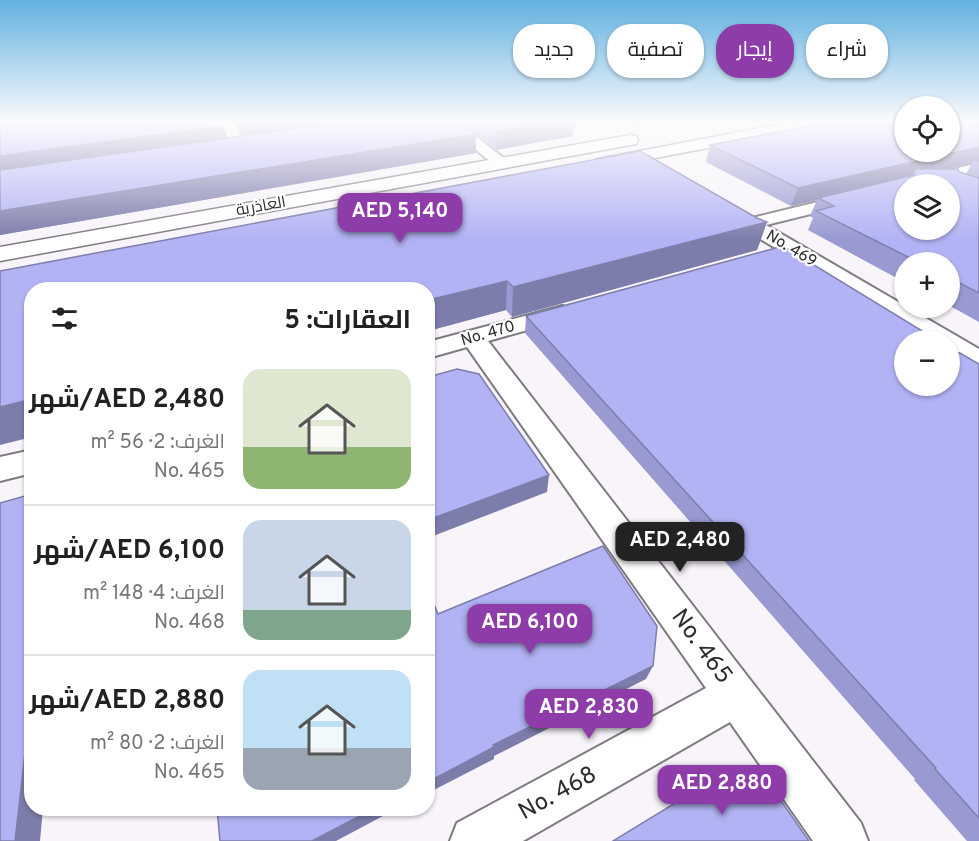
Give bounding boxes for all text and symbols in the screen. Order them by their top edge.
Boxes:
chip: جديد [513,24,595,78]
chip: تصفية [607,24,704,78]
chip: إيجار [716,24,794,78]
chip: شراء [806,24,888,78]
map controls [894,96,960,396]
button: locate [894,96,960,162]
button: layers [894,174,960,240]
street label: العاذرية [234,193,288,221]
pin: AED 5,140 [331,193,469,244]
text: AED 5,140 [352,199,448,225]
street label: No. 469 [762,226,820,272]
button: + [894,252,960,318]
icon: filters [48,302,81,335]
text: العقارات: 5 [284,305,411,338]
street label: No. 470 [459,317,517,351]
button: − [894,330,960,396]
text: AED 2,480/شهر [29,384,225,417]
icon: home [291,393,363,465]
text: الغرف: 2 · 56 m² [91,430,225,456]
text: No. 465 [154,459,225,485]
pin: AED 2,480 [611,522,749,573]
text: AED 2,480 [629,528,731,554]
text: AED 6,100/شهر [34,535,225,568]
icon: home [291,544,363,616]
text: الغرف: 4 · 148 m² [83,581,225,607]
pin: AED 6,100 [461,604,599,655]
street label: No. 465 [664,604,738,690]
text: No. 468 [154,610,225,636]
text: AED 6,100 [481,610,579,636]
text: AED 2,880/شهر [29,685,225,718]
pin: AED 2,830 [520,689,658,740]
icon: home [291,694,363,766]
text: AED 2,830 [539,695,639,721]
text: الغرف: 2 · 80 m² [90,731,225,757]
text: No. 465 [154,760,225,786]
street label: No. 468 [513,760,603,828]
pin: AED 2,880 [653,765,791,816]
text: AED 2,880 [672,771,772,797]

